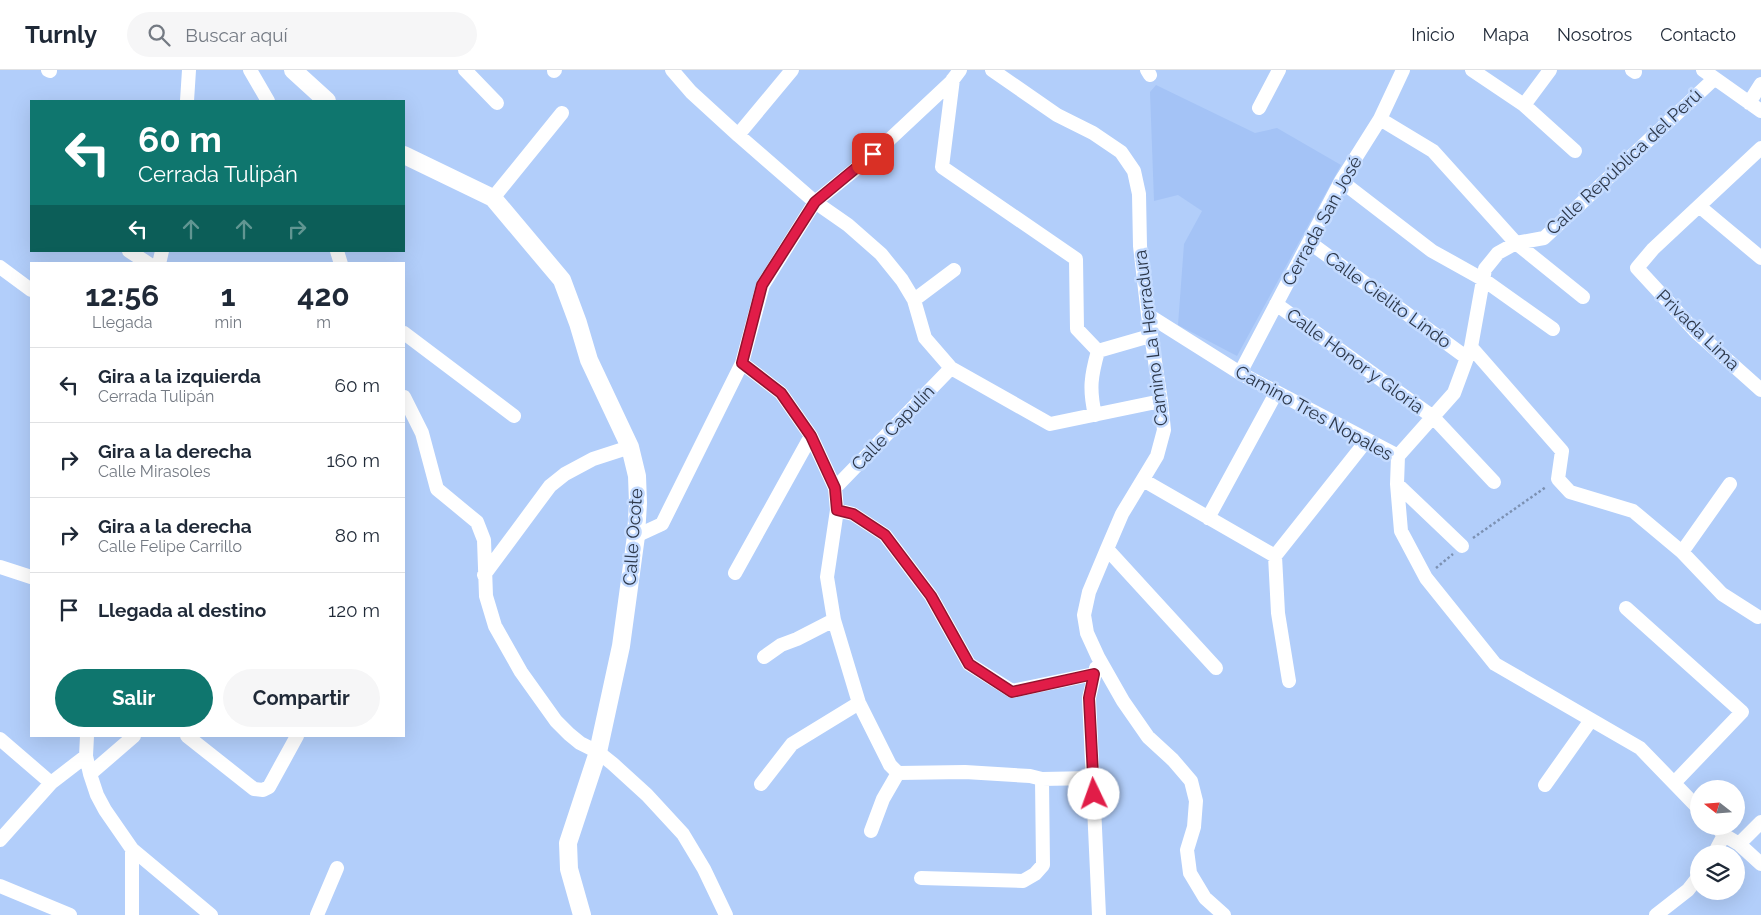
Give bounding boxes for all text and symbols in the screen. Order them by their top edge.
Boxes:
search box [127,12,477,57]
text: Turnly [25,20,97,49]
icon: search [145,21,173,49]
text: Buscar aquí [185,24,288,46]
text: Inicio [1411,24,1455,45]
text: Mapa [1483,24,1529,45]
text: Nosotros [1557,24,1632,45]
text: Contacto [1660,24,1736,45]
street label: Calle República del Perú [1542,84,1706,239]
text: 60 m [138,119,222,160]
icon: left [55,120,120,185]
pin [852,133,894,175]
icon: arrive [859,140,887,168]
street label: Cerrada San José [1277,152,1366,289]
text: Cerrada Tulipán [138,161,298,187]
icon: left [124,215,152,243]
icon: ahead [177,215,205,243]
icon: ahead [230,215,258,243]
icon: right [283,215,311,243]
street label: Calle Cielito Lindo [1321,247,1456,353]
street label: Camino La Herradura [1129,249,1172,427]
text: 12:56 [85,278,159,313]
text: 1 [221,278,236,313]
text: 420 [297,278,350,313]
street label: Privada Lima [1653,285,1744,374]
street label: Calle Honor y Gloria [1283,304,1428,417]
text: Llegada [92,313,152,332]
text: min [214,313,242,332]
text: m [316,313,331,332]
street label: Camino Tres Nopales [1232,361,1397,465]
text: Gira a la izquierda [98,365,261,387]
icon: left [55,371,83,399]
text: 60 m [335,374,380,396]
street label: Calle Capulín [847,381,939,475]
text: Cerrada Tulipán [98,387,214,406]
text: Gira a la derecha [98,440,252,462]
icon: right [55,446,83,474]
text: 160 m [326,449,380,471]
text: Calle Mirasoles [98,462,210,481]
street label: Calle Ocote [619,487,646,586]
text: Gira a la derecha [98,515,252,537]
icon: right [55,521,83,549]
text: 80 m [335,524,380,546]
text: Calle Felipe Carrillo [98,537,242,556]
icon: arrive [55,596,83,624]
text: Llegada al destino [98,599,266,621]
text: 120 m [328,599,380,621]
button: Salir [55,669,213,727]
button: Compartir [223,669,380,727]
position arrow [1067,767,1119,819]
north arrow [1690,780,1745,835]
map controls [1690,780,1745,900]
button: layers [1690,845,1745,900]

